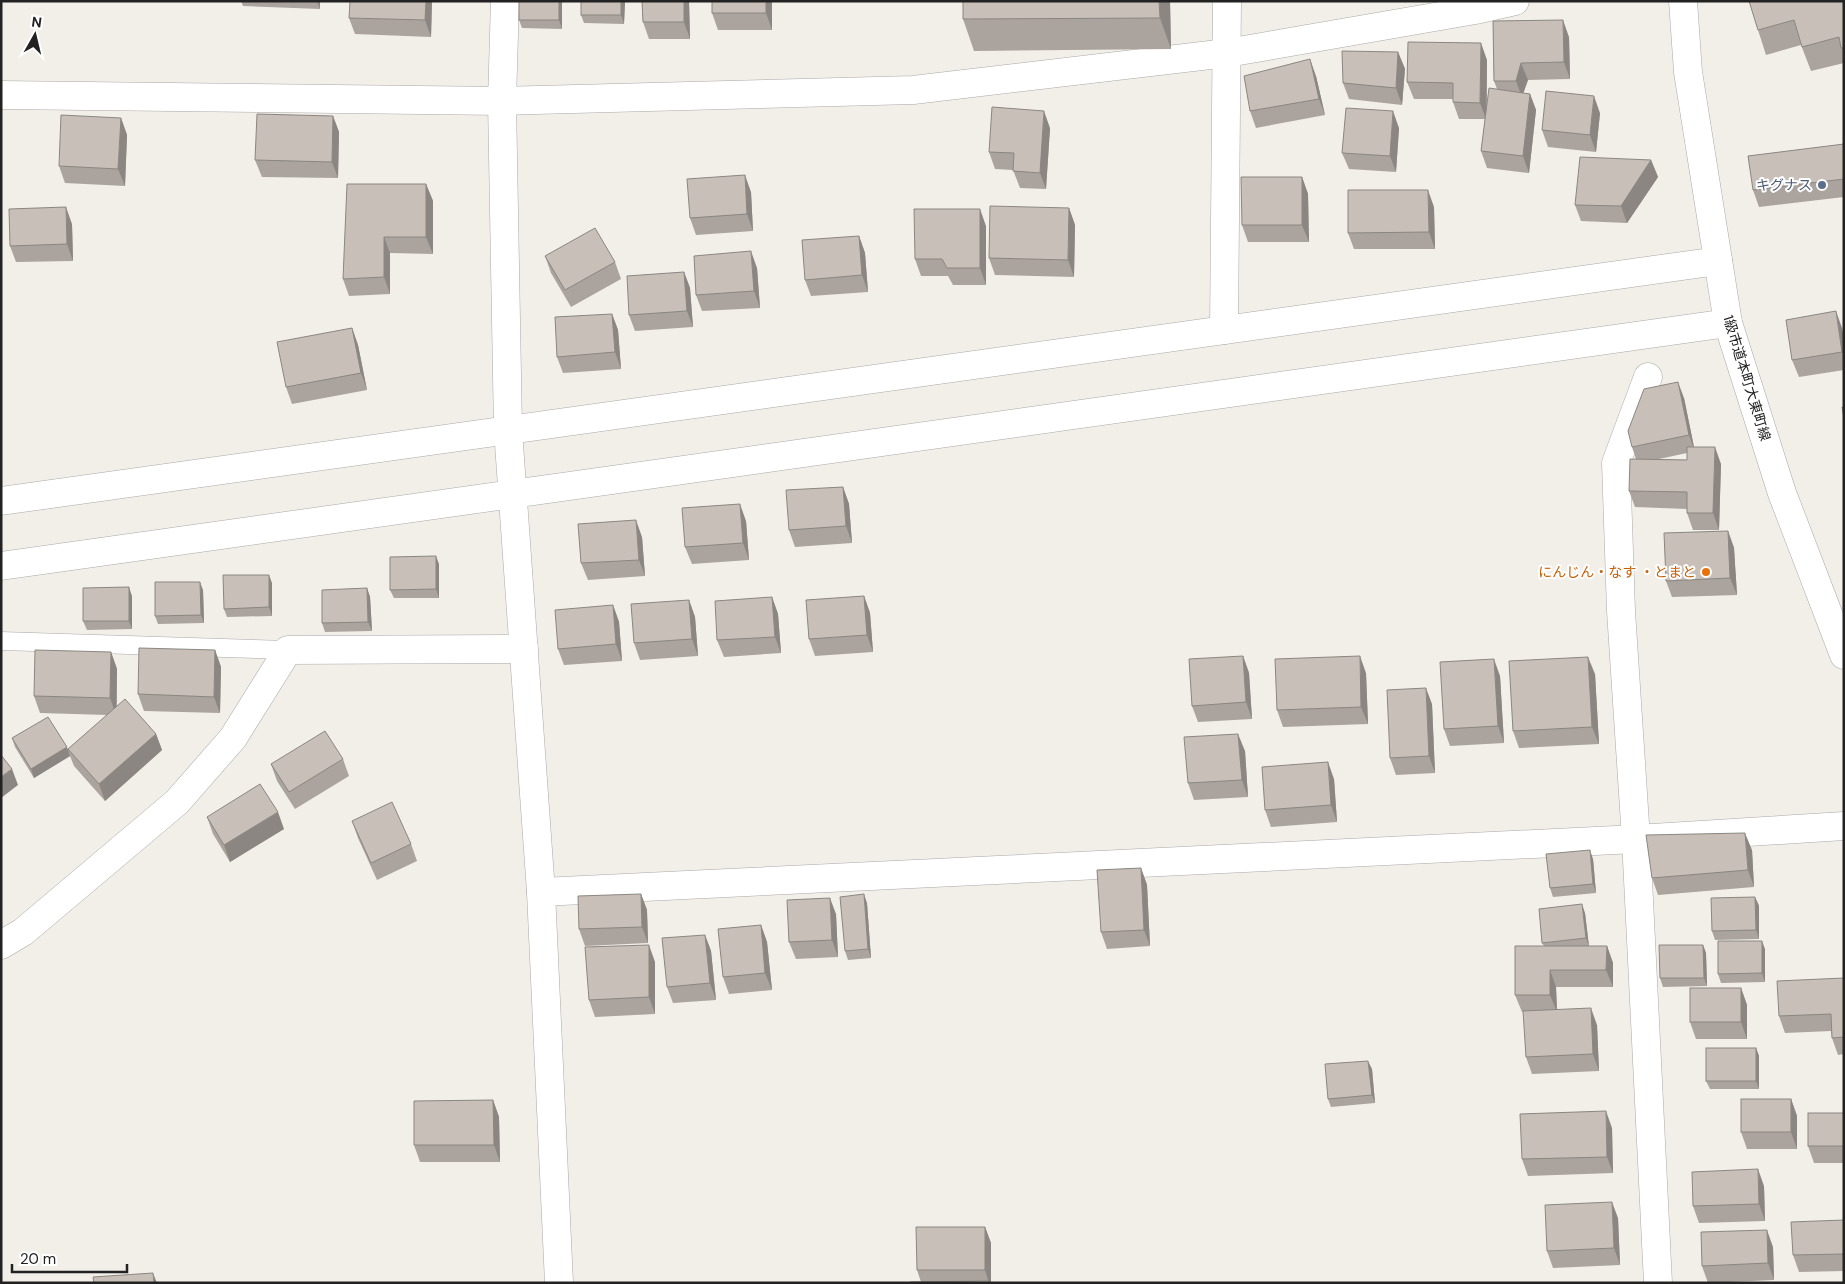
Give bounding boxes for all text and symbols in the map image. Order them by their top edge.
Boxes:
north arrow [10,10,60,60]
text: N [30,13,43,32]
place label: キグナス [1756,176,1812,194]
marker: キグナス [1816,179,1828,191]
street label: 1級市道本町大東町線 [1719,313,1775,443]
place label: にんじん・なす ・とまと [1538,563,1696,581]
marker: にんじん・なす ・とまと [1700,566,1712,578]
scale bar [12,1242,128,1274]
text: 20 m [20,1249,56,1269]

